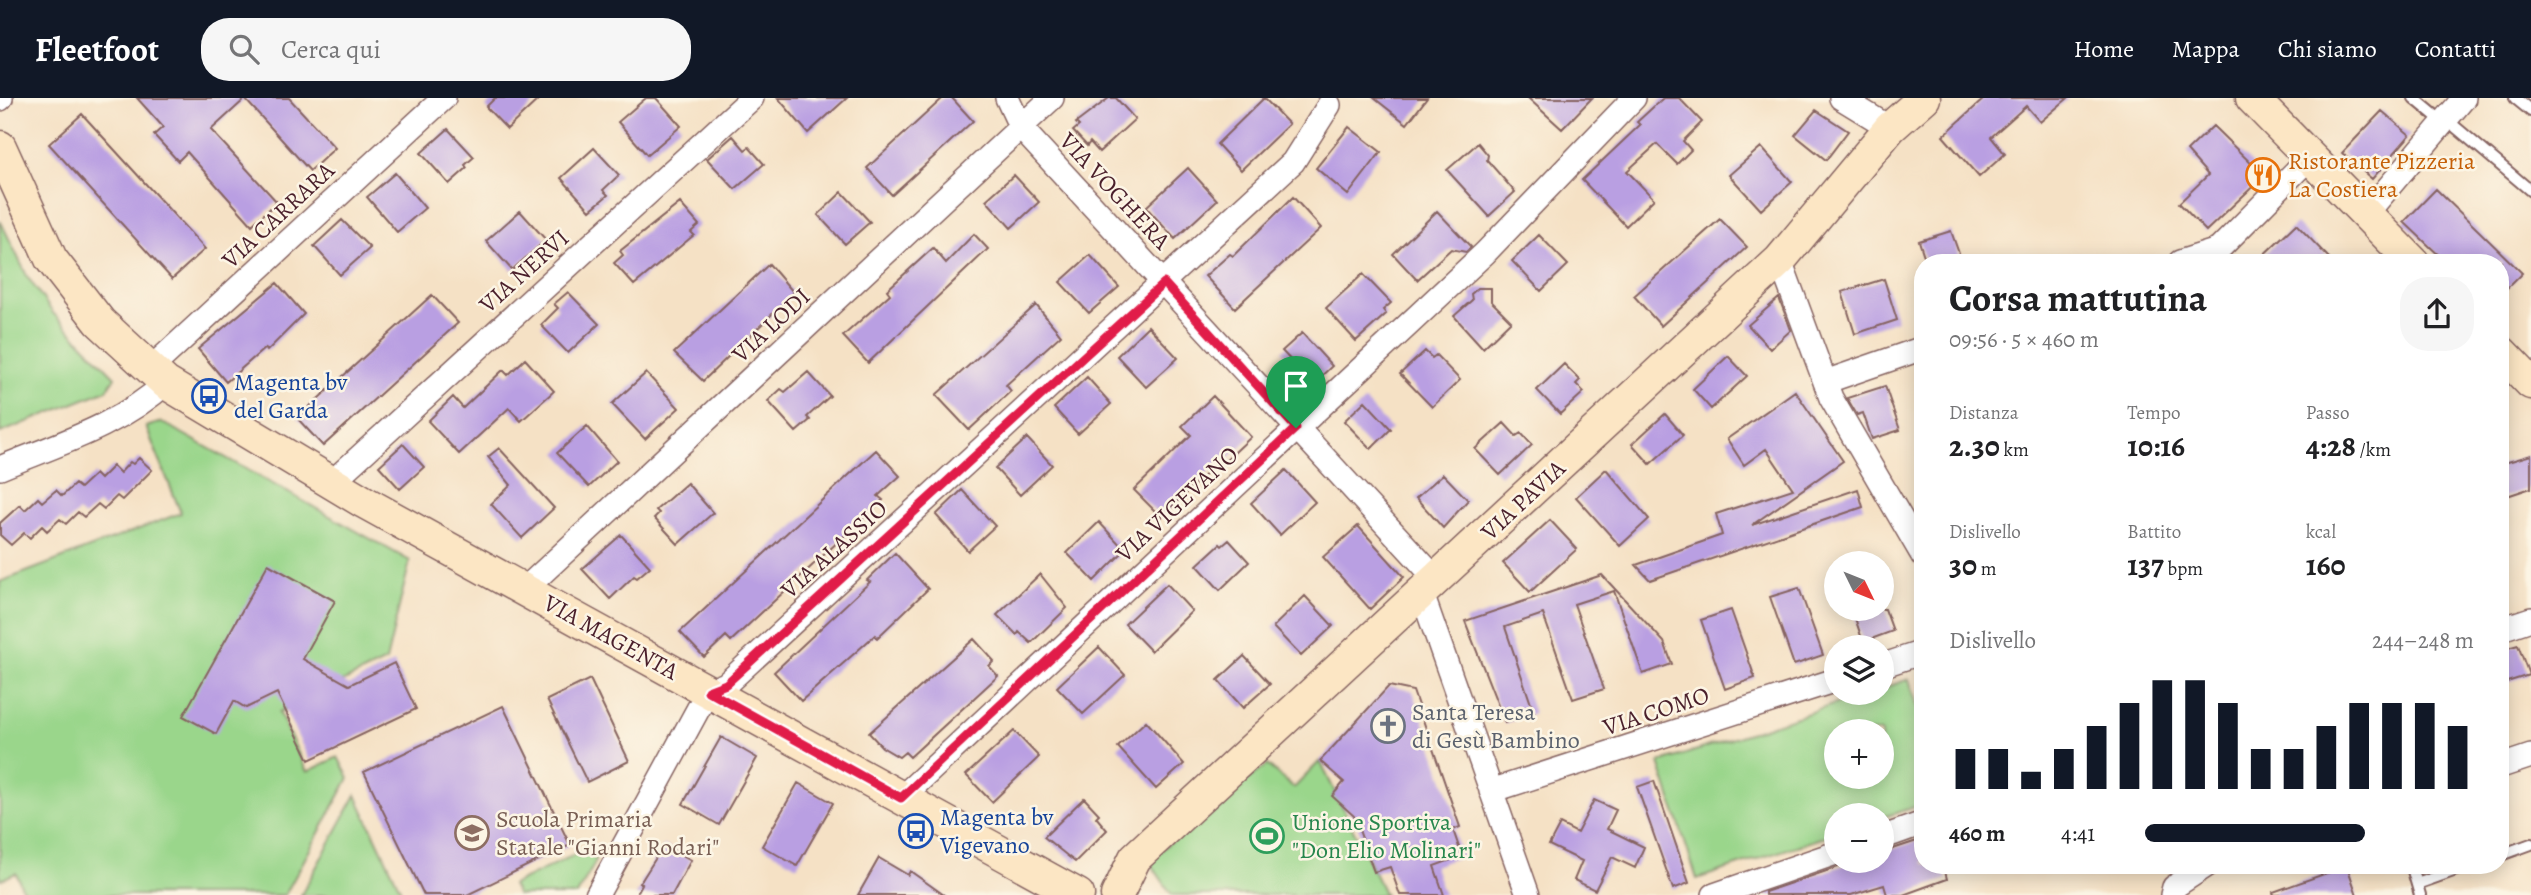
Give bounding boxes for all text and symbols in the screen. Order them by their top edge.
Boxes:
search box [201,18,691,81]
text: Fleetfoot [35,27,159,72]
icon: search [225,30,263,68]
text: Cerca qui [281,32,381,67]
text: Home [2074,33,2134,65]
text: Mappa [2172,33,2240,65]
text: Chi siamo [2278,33,2377,65]
text: Contatti [2415,33,2496,65]
street label: VIA VOGHERA [1052,125,1178,257]
place label: Ristorante Pizzeria La Costiera [2288,145,2476,205]
street label: VIA CARRARA [214,154,342,276]
restaurant icon: Ristorante Pizzeria La Costiera [2244,156,2282,194]
street label: VIA NERVI [471,222,576,321]
text: Corsa mattutina [1949,272,2207,324]
button: share [2400,277,2474,351]
street label: VIA LODI [724,281,817,370]
text: 09:56 · 5 × 460 m [1949,324,2099,355]
pin [1266,356,1326,428]
place label: Magenta bv del Garda [234,366,348,426]
icon: arrive [1277,367,1315,405]
bus stop icon: Magenta bv del Garda [190,377,228,415]
text: Distanza [1949,400,2018,426]
text: Tempo [2127,400,2180,426]
text: Passo [2306,400,2349,426]
text: 2.30 [1949,426,2000,466]
text: 10:16 [2127,426,2185,466]
text: 4:28 [2306,426,2356,466]
text: km [2000,437,2029,463]
text: /km [2356,437,2391,463]
street label: VIA VIGEVANO [1108,439,1245,570]
street label: VIA PAVIA [1473,452,1573,548]
street label: VIA ALASSIO [773,492,894,606]
text: Dislivello [1949,519,2021,545]
text: Battito [2127,519,2181,545]
text: kcal [2306,519,2336,545]
text: 30 [1949,545,1977,585]
text: 137 [2127,545,2164,585]
text: 160 [2306,545,2346,585]
north arrow [1824,551,1894,621]
map controls [1824,551,1894,873]
text: m [1977,556,1997,582]
text: bpm [2164,556,2203,582]
street label: VIA MAGENTA [537,586,685,688]
text: Dislivello [1949,625,2036,656]
text: 244–248 m [2372,625,2474,656]
button: layers [1824,635,1894,705]
street label: VIA COMO [1598,679,1713,744]
place label: Santa Teresa di Gesù Bambino [1412,696,1580,756]
church icon: Santa Teresa di Gesù Bambino [1369,707,1407,745]
button: + [1824,719,1894,789]
place label: Magenta bv Vigevano [939,801,1054,861]
place label: Scuola Primaria Statale "Gianni Rodari" [496,803,719,863]
button: − [1824,803,1894,873]
place label: Unione Sportiva "Don Elio Molinari" [1292,806,1481,866]
bus stop icon: Magenta bv Vigevano [897,812,935,850]
school or university icon: Scuola Primaria Statale "Gianni Rodari" [453,814,491,852]
sports icon: Unione Sportiva "Don Elio Molinari" [1248,817,1286,855]
text: 460 m [1949,818,2005,849]
text: 4:41 [2061,818,2095,849]

